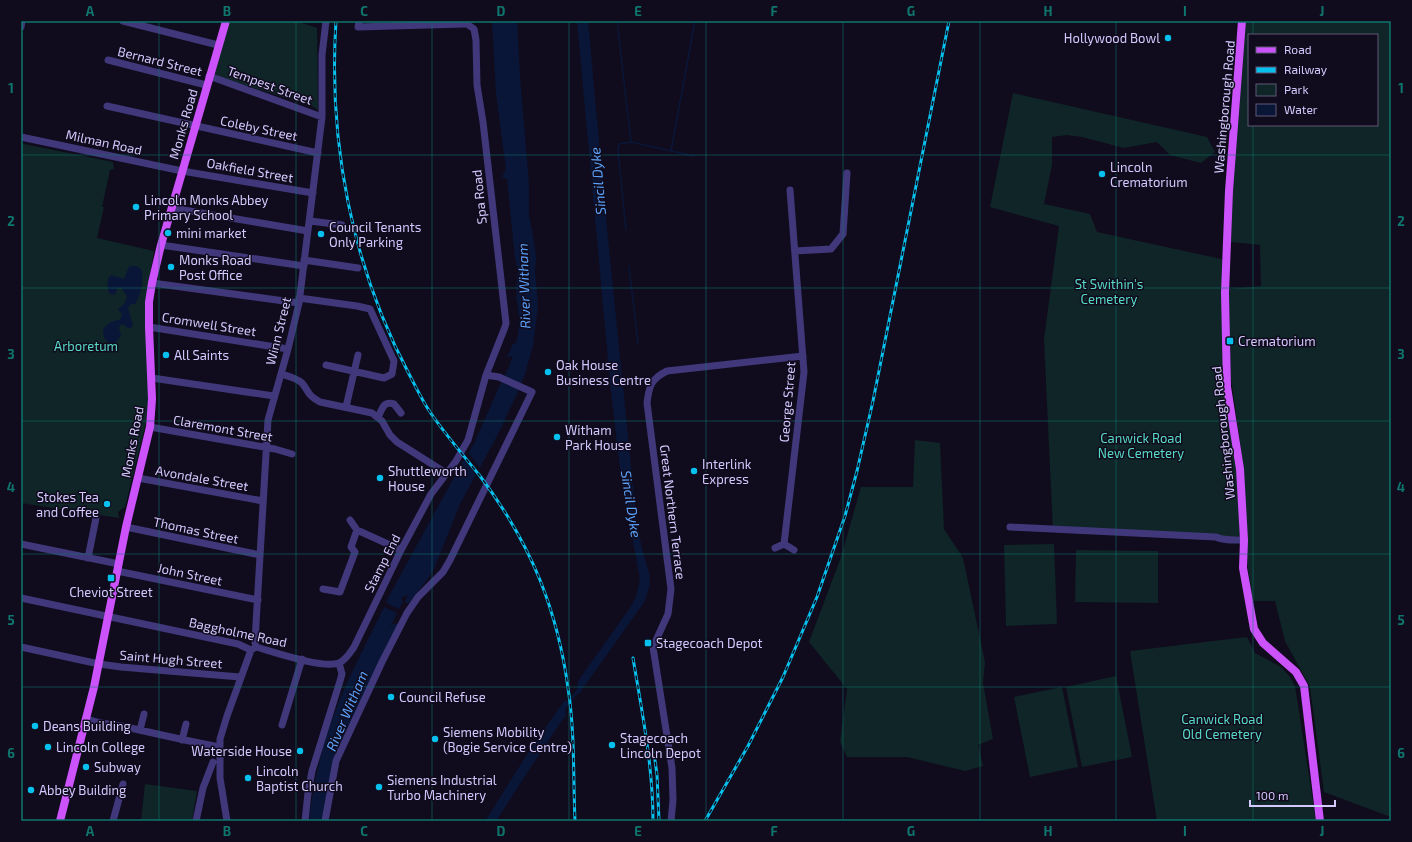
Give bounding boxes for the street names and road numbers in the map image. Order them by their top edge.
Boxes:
street label: Washingborough Road [1210,40,1238,174]
street label: Bernard Street [116,43,204,79]
street label: Tempest Street [225,62,315,108]
street label: Monks Road [165,87,201,161]
street label: Coleby Street [219,112,299,144]
street label: Milman Road [64,126,144,158]
street label: Oakfield Street [205,155,295,185]
street label: Spa Road [468,169,490,225]
street label: Winn Street [262,295,294,367]
street label: Cromwell Street [161,309,257,339]
street label: George Street [776,361,798,443]
street label: Washingborough Road [1208,366,1238,500]
street label: Monks Road [117,405,147,479]
street label: Claremont Street [172,411,274,445]
street label: Great Northern Terrace [657,444,689,580]
street label: Avondale Street [154,462,250,494]
street label: Thomas Street [152,513,240,547]
street label: Stamp End [360,531,404,595]
street label: John Street [156,559,224,589]
street label: Baggholme Road [188,614,288,650]
street label: Saint Hugh Street [119,647,223,671]

